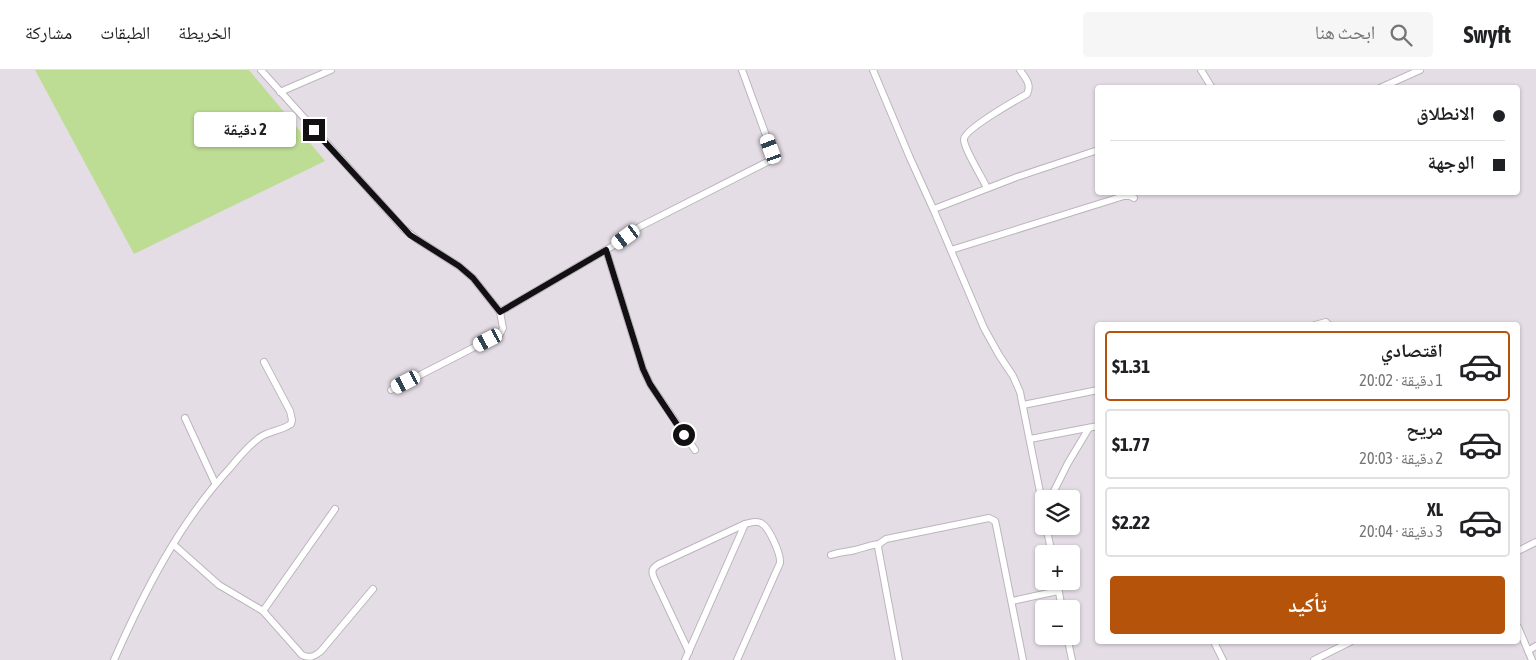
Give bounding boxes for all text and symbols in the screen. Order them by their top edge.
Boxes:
search box [1083,12,1433,57]
text: ابحث هنا [1315,21,1375,43]
icon: search [1387,21,1415,49]
text: Swyft [1463,21,1511,48]
text: مشاركة [25,22,72,43]
text: الطبقات [100,22,150,43]
text: الخريطة [178,22,231,43]
text: الانطلاق [1416,102,1475,124]
callout: 2 دقيقة [194,112,296,148]
route end [303,119,325,141]
text: 2 دقيقة [223,120,267,138]
car [758,132,783,166]
text: الوجهة [1427,151,1475,173]
car [609,222,642,252]
car [471,326,504,354]
text: اقتصادي [1381,339,1443,361]
icon: car [1458,344,1503,389]
text: $1.31 [1112,355,1150,377]
car [389,369,422,395]
text: 1 دقيقة · 20:02 [1359,371,1443,389]
text: مريح [1406,417,1443,439]
icon: car [1458,422,1503,467]
route start [673,424,695,446]
text: $1.77 [1112,433,1150,455]
text: 2 دقيقة · 20:03 [1359,449,1443,467]
map controls [1035,490,1080,645]
button: layers [1035,490,1080,535]
text: XL [1427,498,1443,520]
icon: car [1458,500,1503,545]
text: $2.22 [1112,511,1150,533]
text: 3 دقيقة · 20:04 [1359,522,1443,540]
button: + [1035,545,1080,590]
button: تأكيد [1110,576,1505,634]
button: − [1035,600,1080,645]

